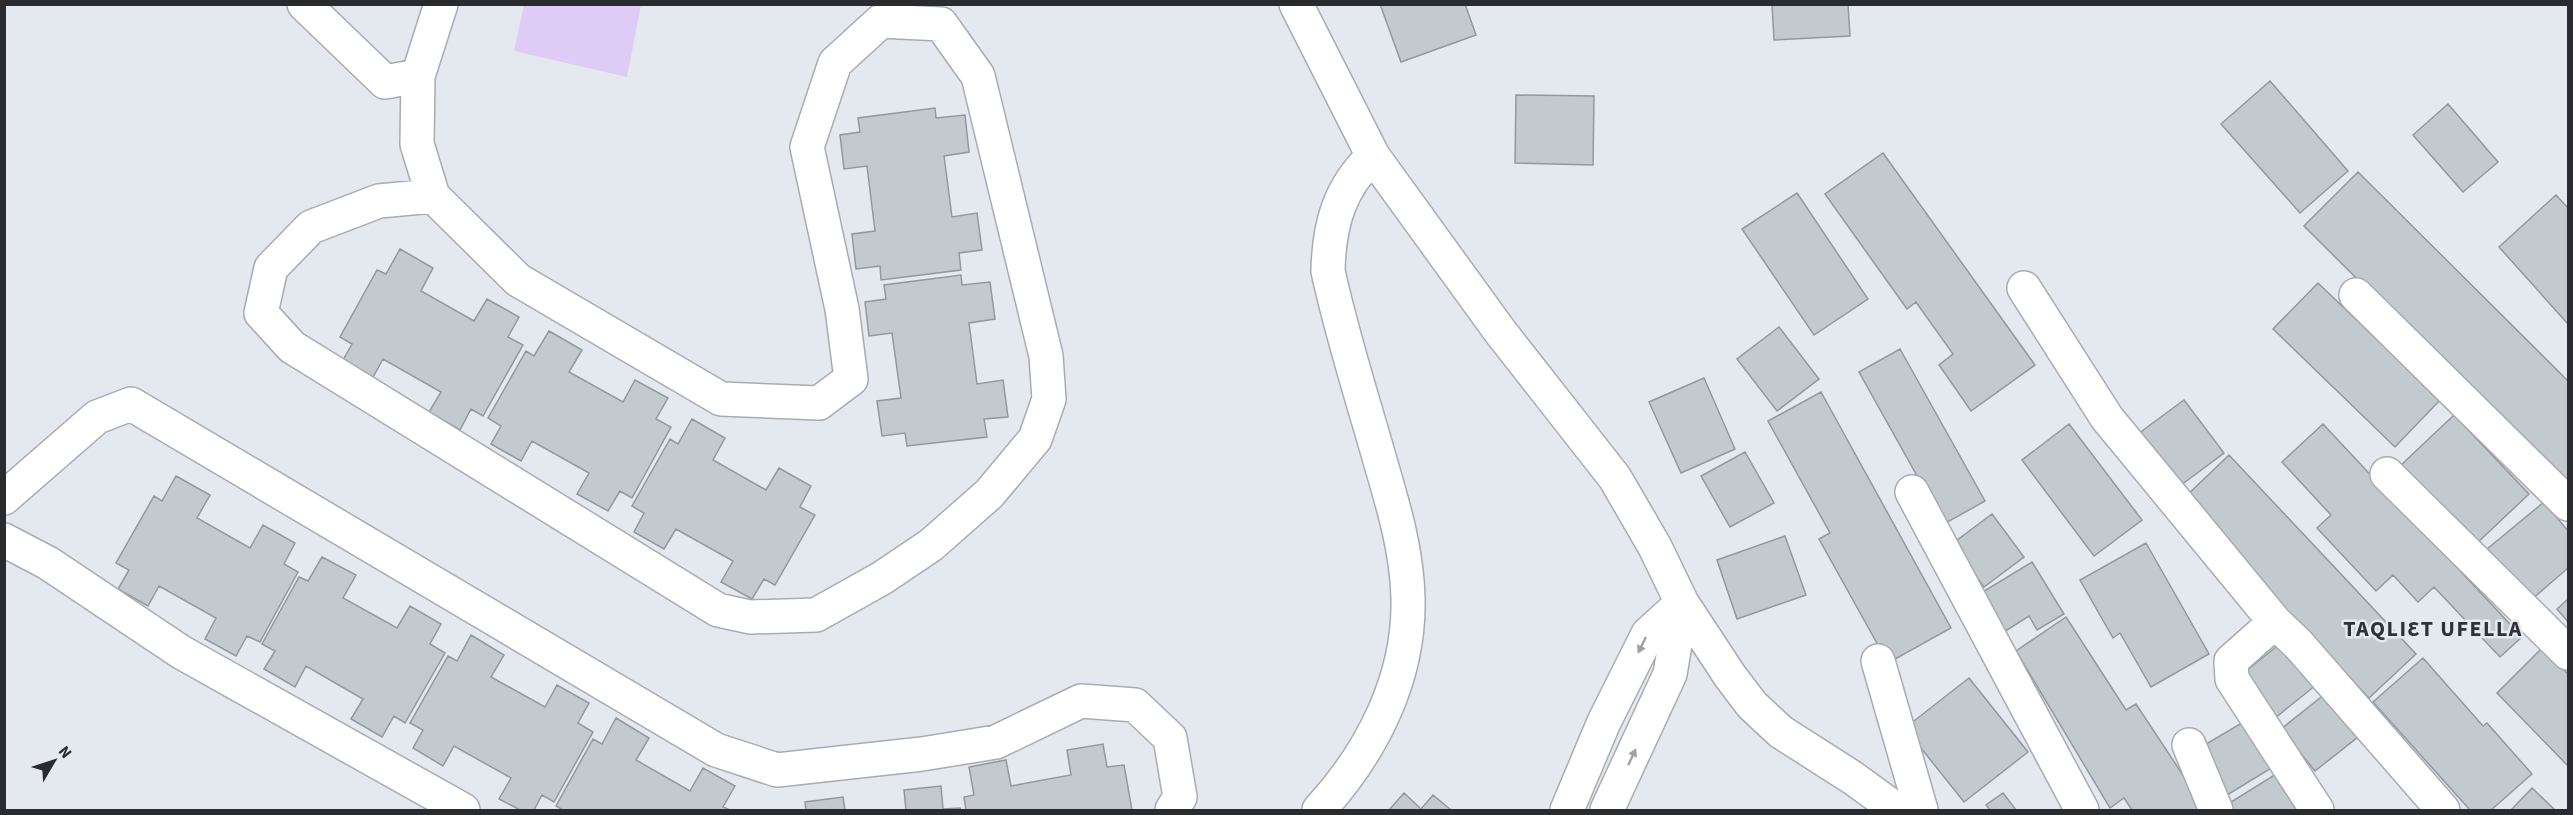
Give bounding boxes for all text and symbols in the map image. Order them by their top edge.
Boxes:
district label: TAQLIƐT UFELLA [2343,613,2523,645]
one-way arrow [1637,636,1647,653]
north arrow [24,731,84,791]
text: N [53,741,77,763]
one-way arrow [1627,749,1636,766]

